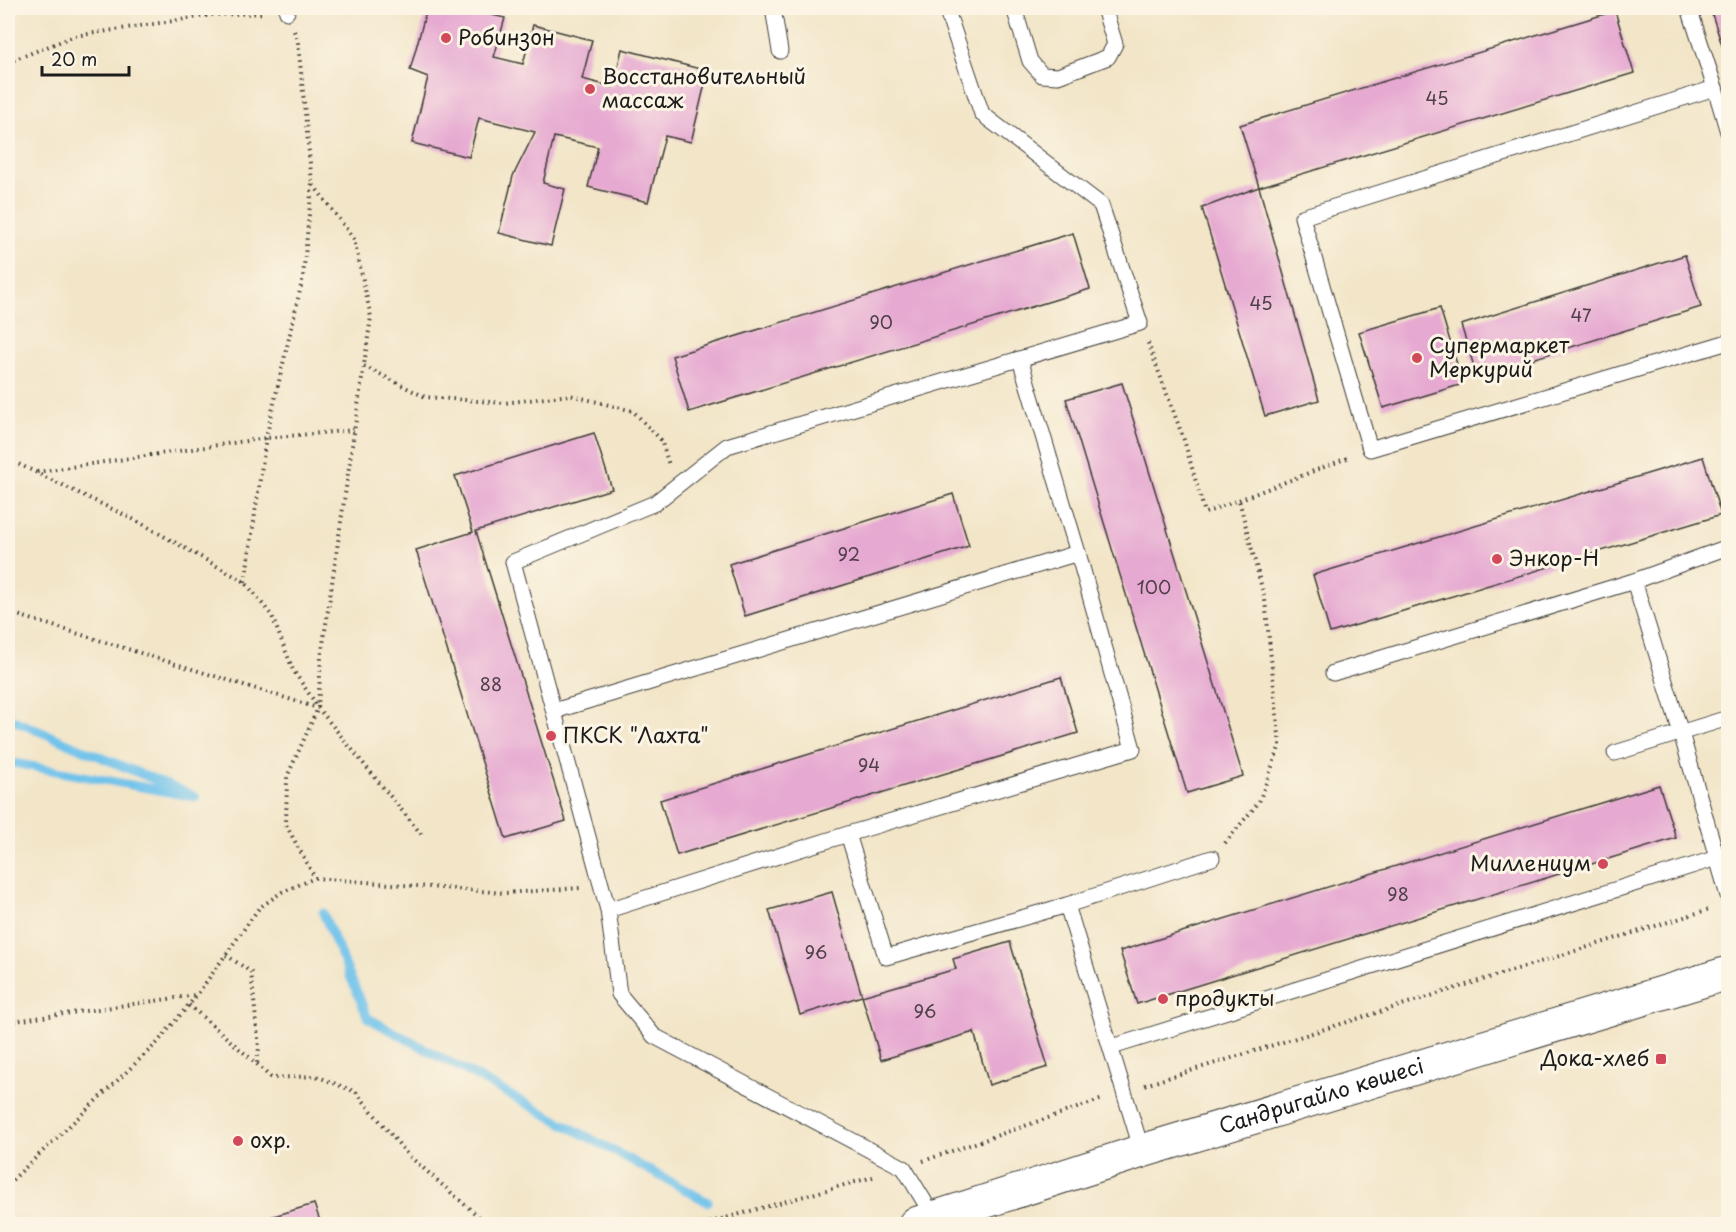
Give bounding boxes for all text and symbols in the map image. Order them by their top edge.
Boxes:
place label: Робинзон [458,20,555,52]
marker: Робинзон [439,31,453,45]
scale bar [42,39,129,77]
text: 20 m [51,45,97,72]
place label: Восстановительный массаж [602,59,806,115]
marker: Восстановительный массаж [583,82,597,96]
house number: 45 [1426,84,1449,111]
house number: 45 [1250,289,1273,316]
house number: 47 [1570,301,1592,328]
house number: 90 [869,308,893,335]
place label: Супермаркет Меркурий [1429,328,1570,384]
marker: Супермаркет Меркурий [1410,351,1424,365]
house number: 92 [838,540,860,567]
place label: Энкор-Н [1509,541,1599,573]
marker: Энкор-Н [1490,552,1504,566]
house number: 100 [1137,573,1171,600]
house number: 88 [480,670,502,697]
place label: ПКСК "Лахта" [563,718,709,750]
marker: ПКСК "Лахта" [544,729,558,743]
house number: 94 [858,751,880,778]
place label: Миллениум [1470,846,1591,878]
marker: Миллениум [1596,857,1610,871]
house number: 98 [1387,880,1409,907]
house number: 96 [805,938,827,965]
place label: продукты [1175,981,1275,1013]
marker: продукты [1156,992,1170,1006]
house number: 96 [914,997,936,1024]
place label: Дока-хлеб [1540,1041,1649,1073]
street label: Сандригайло көшесі [1214,1048,1427,1141]
marker: Дока-хлеб [1654,1052,1668,1066]
place label: охр. [250,1123,291,1155]
marker: охр. [231,1134,245,1148]

